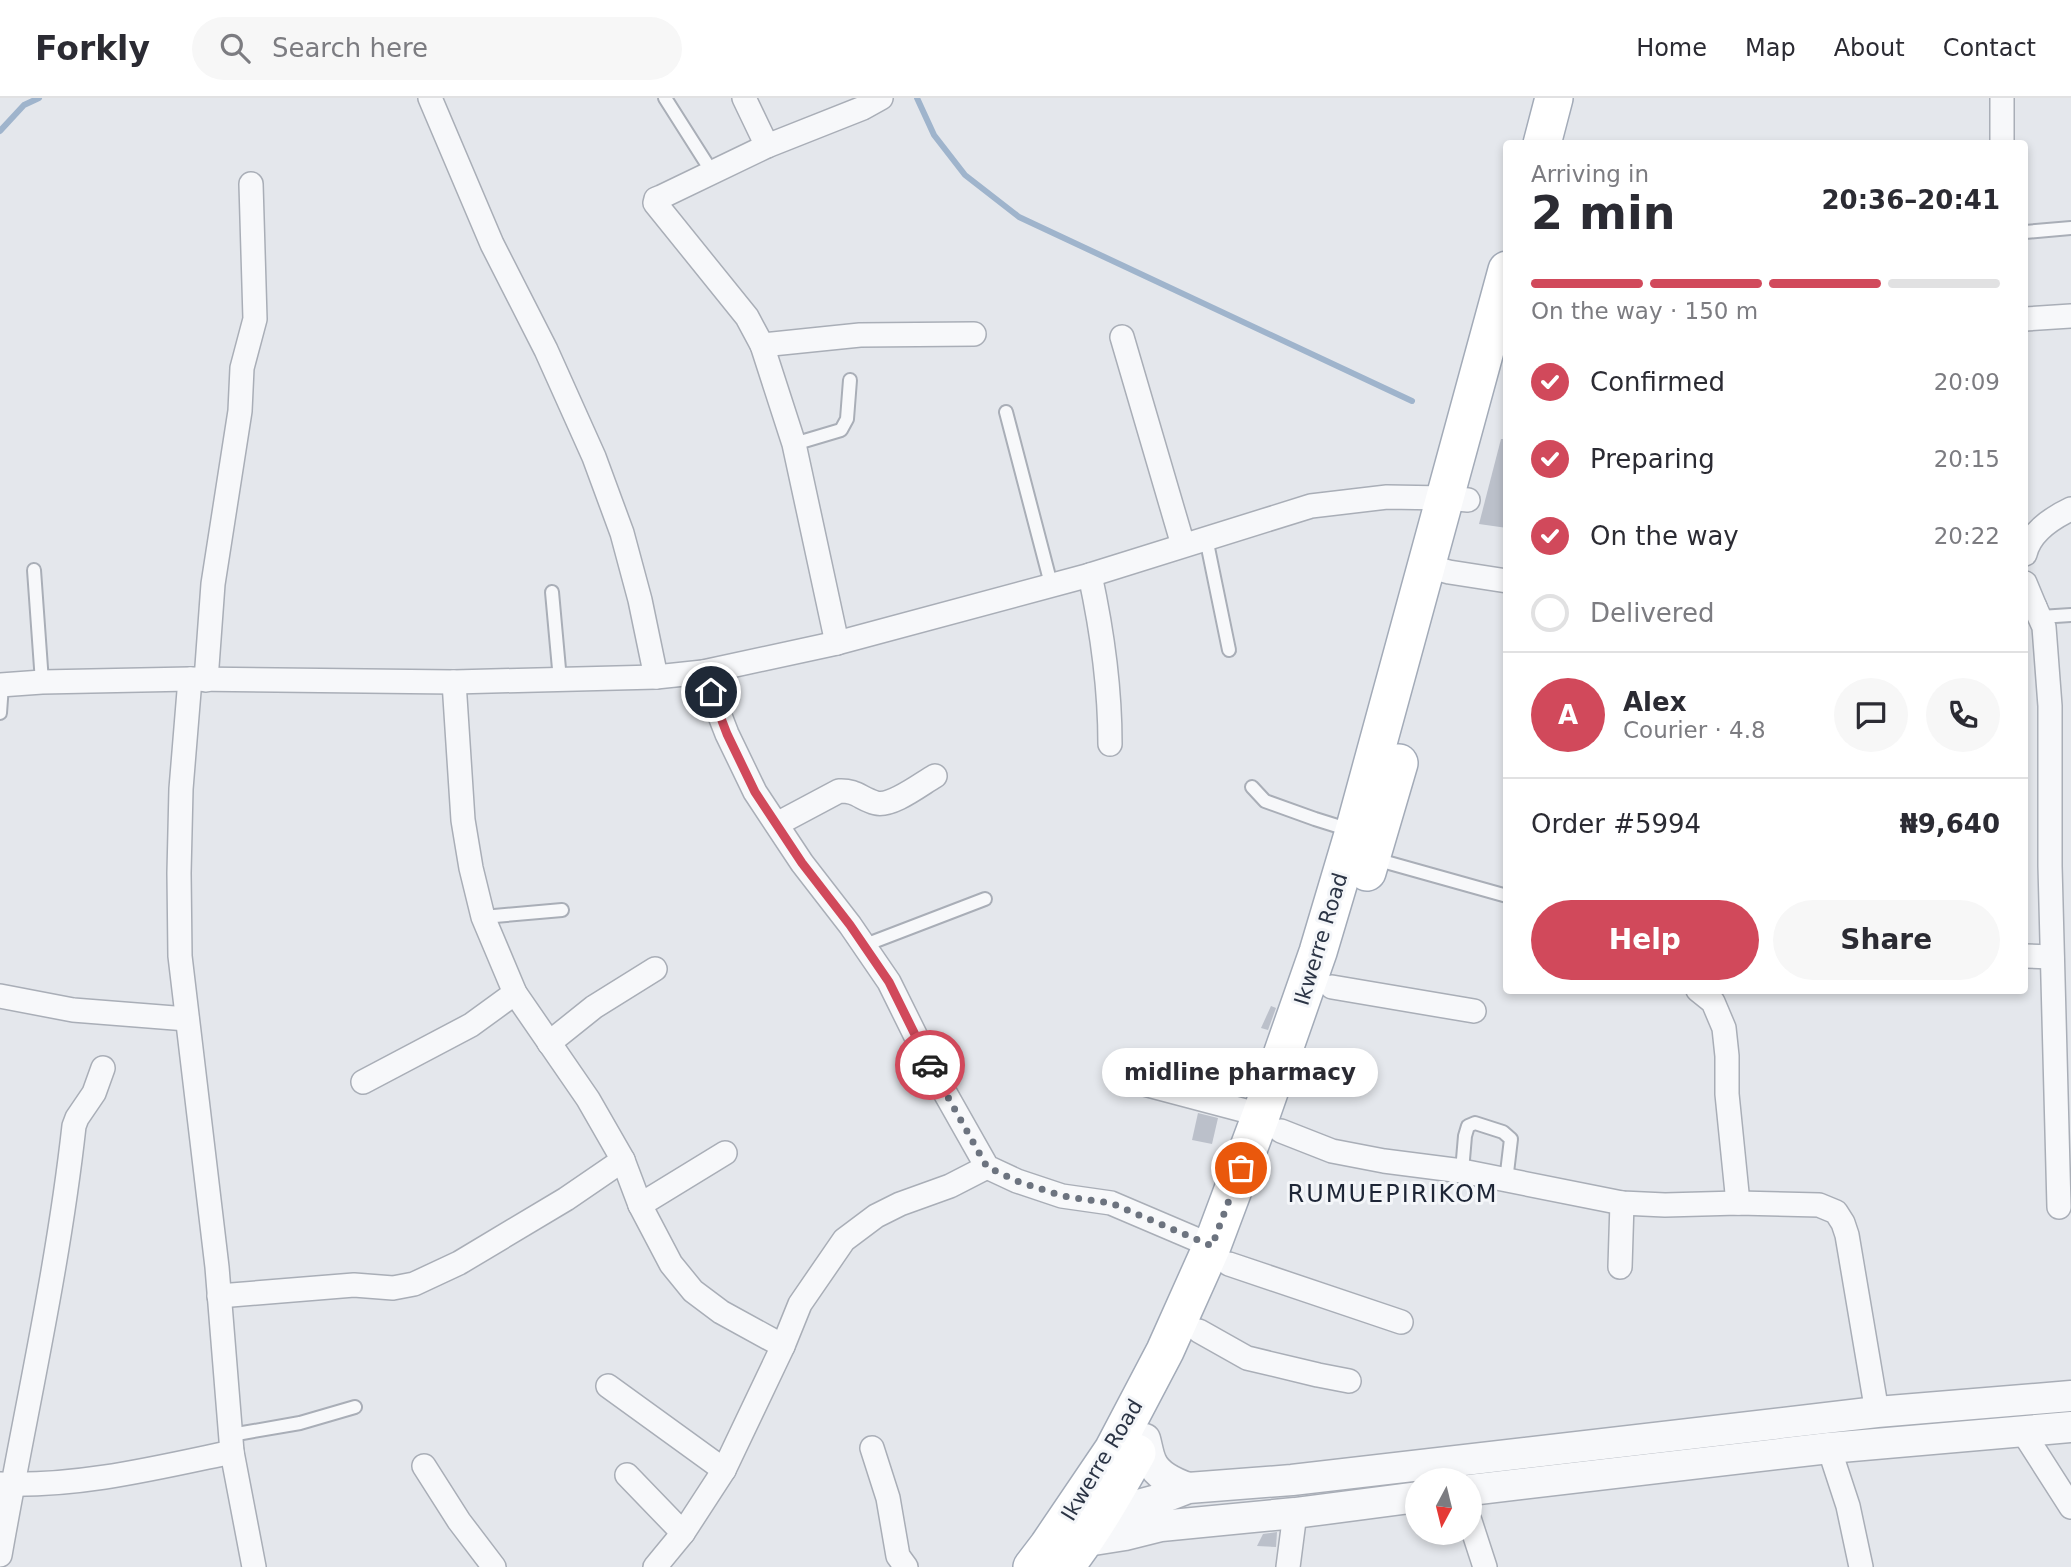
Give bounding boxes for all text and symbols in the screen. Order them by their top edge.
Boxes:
search box [192,17,682,80]
text: Forkly [35,29,150,68]
icon: search [216,29,254,67]
text: Search here [272,33,428,63]
text: Home [1636,34,1707,62]
text: Map [1745,34,1796,62]
text: About [1834,34,1905,62]
text: Contact [1943,34,2036,62]
text: Arriving in [1531,161,1649,187]
text: 20:36–20:41 [1821,185,2000,215]
text: 2 min [1531,186,1675,240]
text: On the way · 150 m [1531,298,1758,324]
icon: check [1531,363,1569,401]
text: Confirmed [1590,367,1725,397]
text: 20:09 [1934,369,2000,395]
icon: check [1531,440,1569,478]
text: Preparing [1590,444,1715,474]
text: 20:15 [1934,446,2000,472]
icon: check [1531,517,1569,555]
text: On the way [1590,521,1739,551]
text: 20:22 [1934,523,2000,549]
text: Delivered [1590,598,1714,628]
pin [681,662,741,722]
icon: home [692,673,730,711]
button: chat [1834,678,1908,752]
button: phone [1926,678,2000,752]
text: Alex [1623,687,1686,717]
text: A [1558,700,1578,730]
text: Courier · 4.8 [1623,717,1766,743]
text: Order #5994 [1531,809,1701,839]
text: ₦9,640 [1900,809,2000,839]
street label: Ikwerre Road [1289,870,1353,1008]
button: Help [1531,900,1759,980]
button: Share [1773,900,2000,980]
courier [895,1030,965,1100]
icon: car [911,1046,949,1084]
callout: midline pharmacy [1103,1049,1379,1098]
text: midline pharmacy [1124,1059,1356,1085]
pin [1211,1138,1271,1198]
icon: bag [1222,1149,1260,1187]
district label: RUMUEPIRIKOM [1287,1180,1499,1208]
street label: Ikwerre Road [1056,1395,1148,1525]
north arrow [1405,1468,1482,1545]
map controls [1405,1468,1482,1545]

